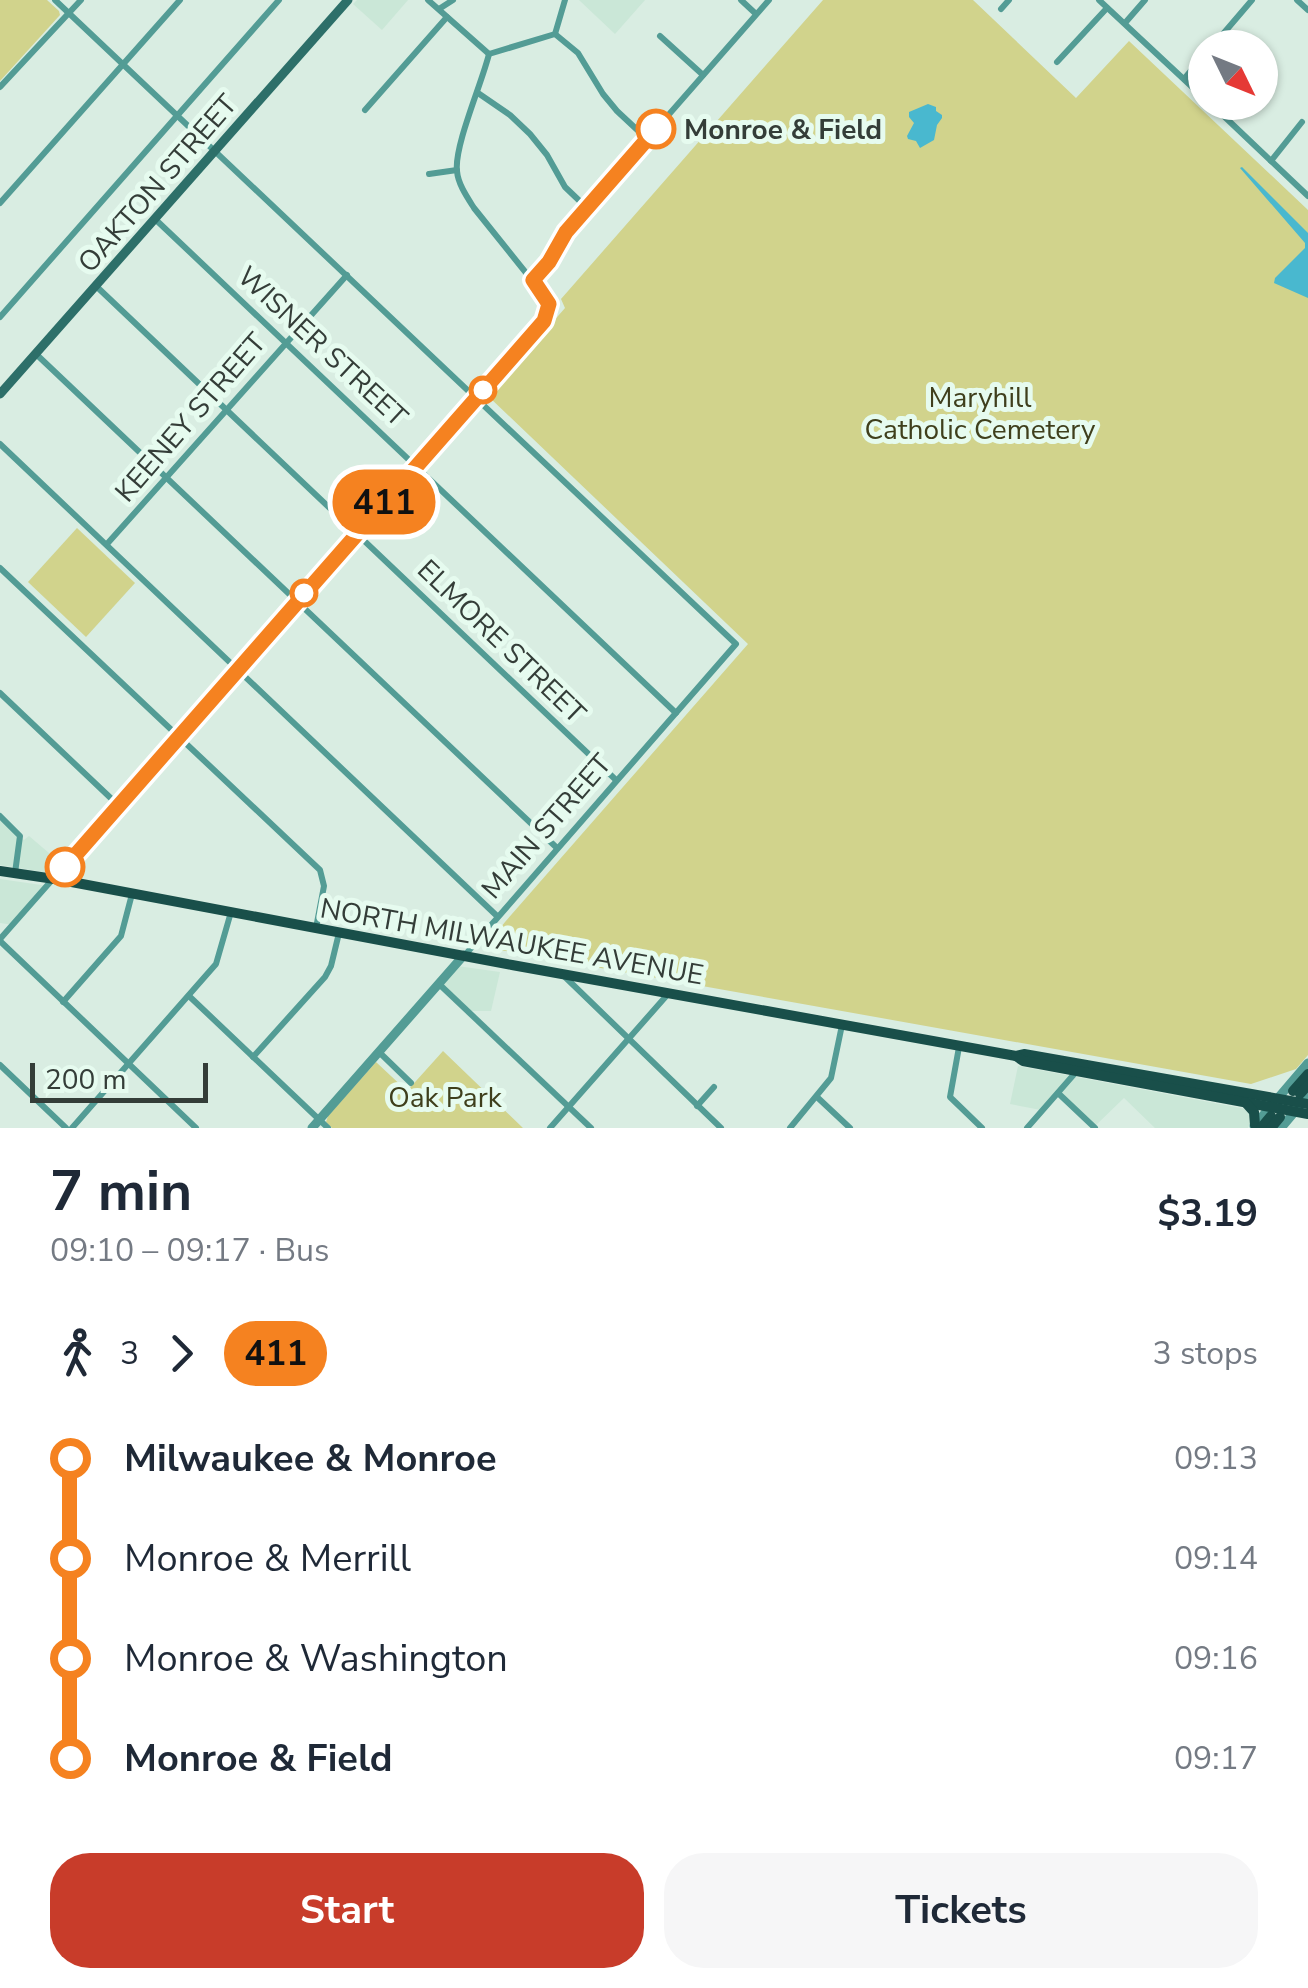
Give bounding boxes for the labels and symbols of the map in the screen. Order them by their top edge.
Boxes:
north arrow [1188,30,1278,120]
street label: OAKTON STREET [70,86,246,281]
marker: Monroe & Field [637,110,675,148]
place label: Monroe & Field [684,111,882,149]
street label: WISNER STREET [229,258,416,436]
street label: KEENEY STREET [107,325,275,510]
unlabelled marker [470,377,496,403]
park label: Maryhill Catholic Cemetery [865,379,1096,449]
line badge: 411 [326,470,442,534]
street label: ELMORE STREET [409,551,594,732]
unlabelled marker [291,580,317,606]
street label: MAIN STREET [473,746,621,907]
unlabelled marker [46,848,84,886]
street label: NORTH MILWAUKEE AVENUE [317,890,706,994]
scale bar [30,1058,208,1102]
park label: Oak Park [388,1079,503,1117]

